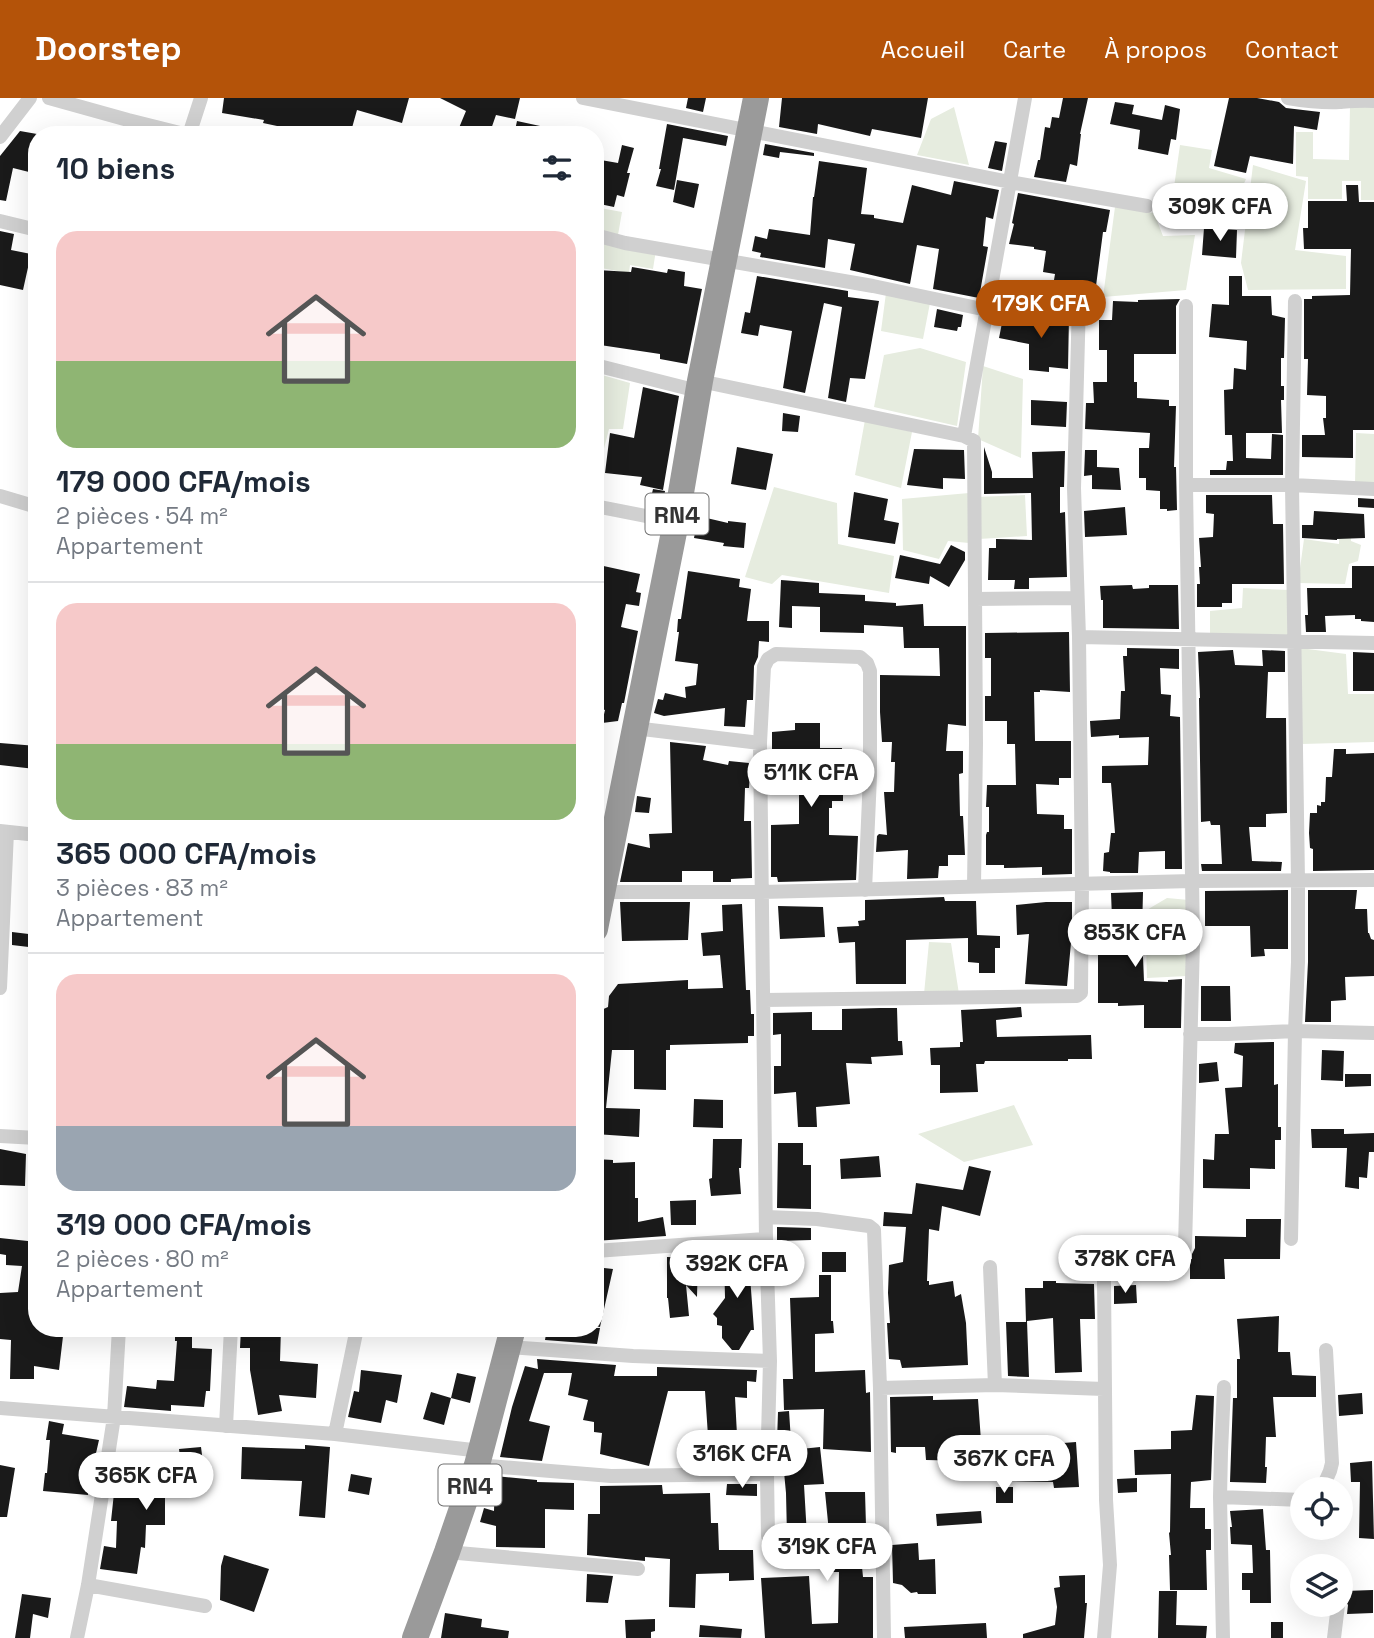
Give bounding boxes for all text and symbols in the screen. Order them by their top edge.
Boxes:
text: Doorstep [35,28,182,70]
text: Accueil [881,34,965,65]
text: Carte [1003,34,1066,65]
text: À propos [1104,34,1207,65]
text: Contact [1245,34,1339,65]
text: 10 biens [56,149,175,188]
icon: filters [538,149,576,187]
pin: 309K CFA [1148,184,1292,243]
text: 309K CFA [1168,191,1272,221]
icon: home [253,276,379,402]
pin: 179K CFA [969,280,1113,340]
text: 179K CFA [992,288,1090,318]
text: 179 000 CFA/mois [56,462,311,501]
road number: RN4 [646,494,708,534]
text: 2 pièces · 54 m² [56,501,228,531]
text: Appartement [56,531,204,561]
icon: home [253,648,379,774]
pin: 511K CFA [739,750,883,809]
text: 511K CFA [763,757,859,787]
text: 365 000 CFA/mois [56,834,317,873]
text: 3 pièces · 83 m² [56,873,228,903]
text: Appartement [56,903,204,933]
pin: 853K CFA [1063,910,1207,969]
text: 853K CFA [1084,917,1186,947]
icon: home [253,1019,379,1145]
text: 319 000 CFA/mois [56,1205,312,1244]
pin: 378K CFA [1053,1236,1197,1295]
pin: 392K CFA [665,1240,809,1300]
text: 378K CFA [1074,1243,1176,1273]
text: 2 pièces · 80 m² [56,1244,229,1274]
text: 392K CFA [686,1248,788,1278]
text: Appartement [56,1274,204,1304]
pin: 316K CFA [670,1430,814,1490]
pin: 367K CFA [932,1436,1076,1495]
text: 316K CFA [692,1438,792,1468]
text: 367K CFA [953,1443,1055,1473]
pin: 365K CFA [74,1452,218,1512]
text: 365K CFA [95,1460,197,1490]
road number: RN4 [438,1464,502,1506]
map controls [1290,1477,1353,1617]
button: locate [1290,1477,1353,1540]
pin: 319K CFA [755,1524,899,1583]
text: 319K CFA [777,1531,877,1561]
button: layers [1290,1554,1353,1617]

